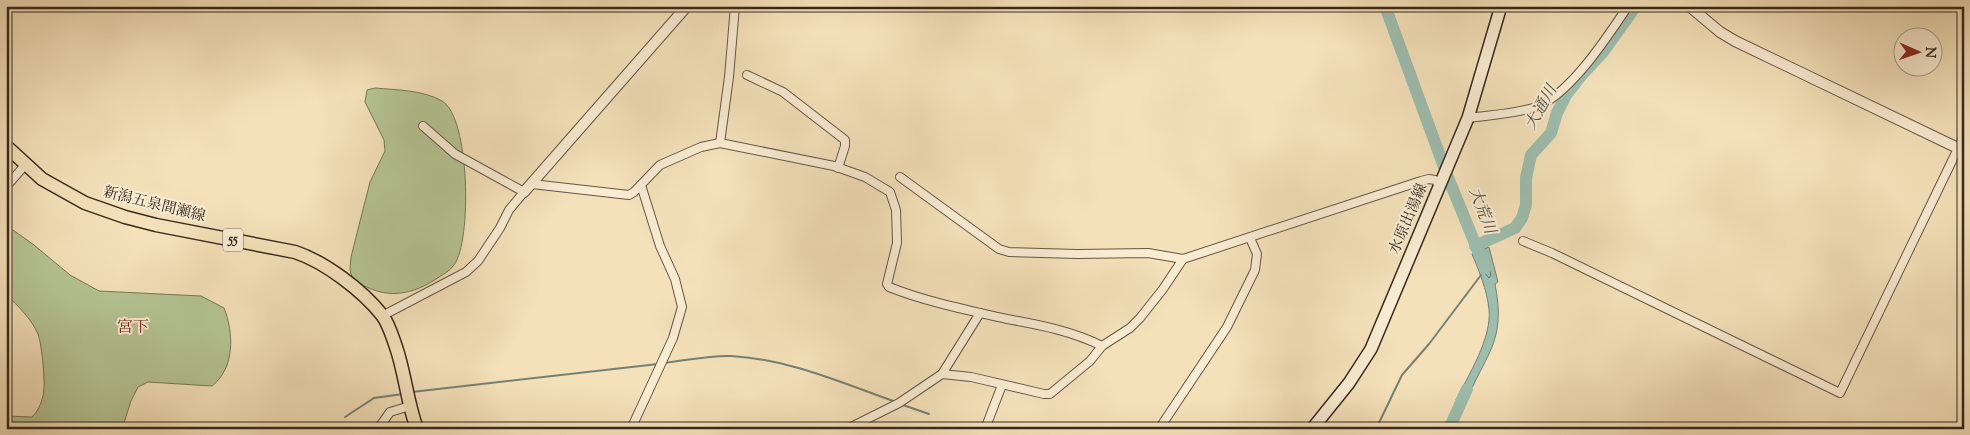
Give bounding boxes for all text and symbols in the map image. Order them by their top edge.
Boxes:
north arrow [1892,28,1942,78]
text: N [1919,46,1939,58]
water label: 大通川 [1520,80,1565,135]
street label: 水原出湯線 [1385,180,1433,258]
street label: 新潟五泉間瀬線 [101,182,207,228]
water label: 大荒川 [1462,184,1501,239]
road number: 55 [223,228,243,252]
district label: 宮下 [117,317,149,340]

